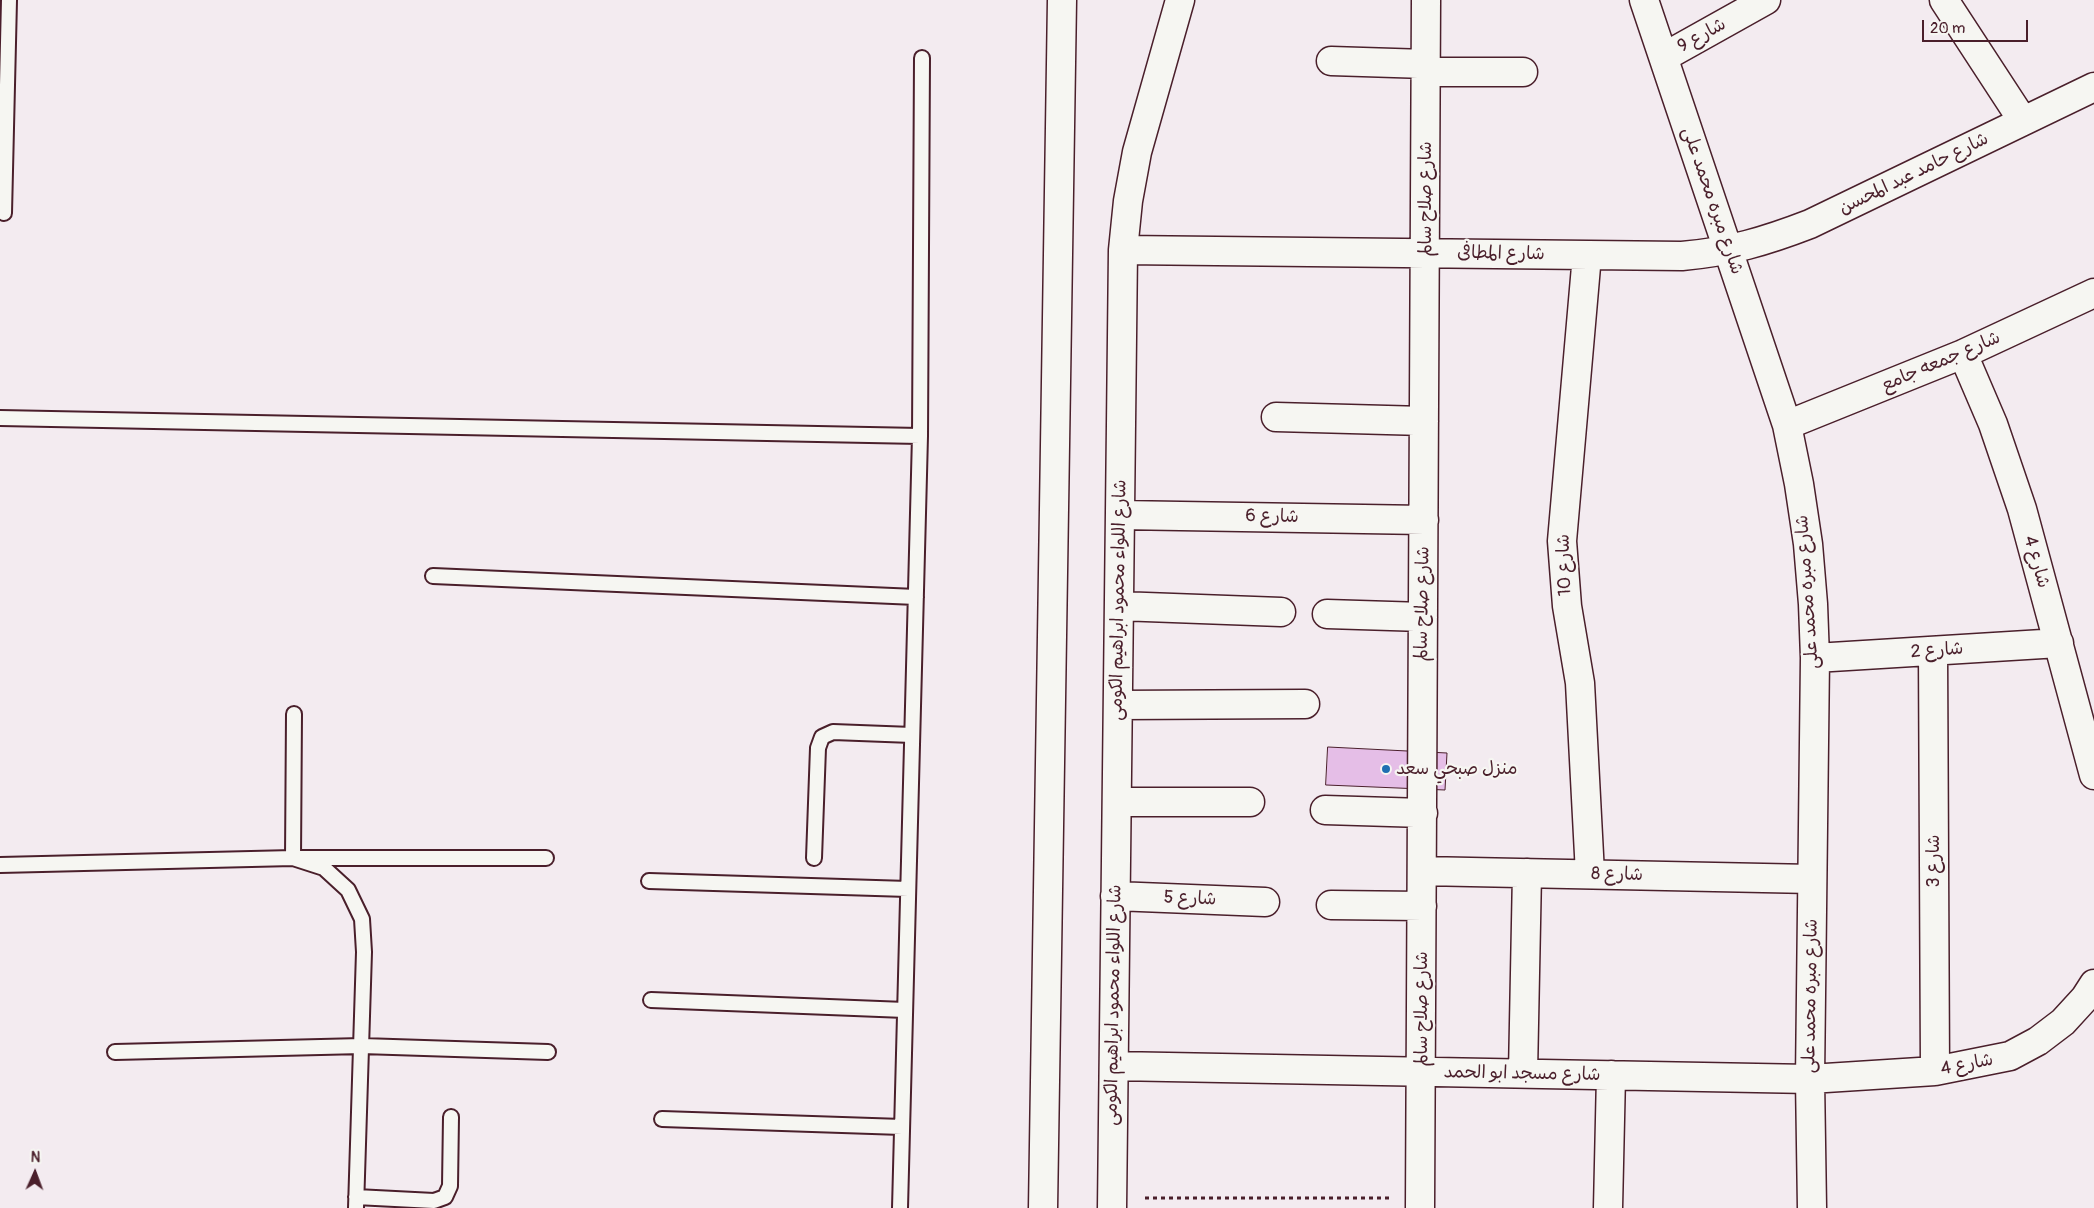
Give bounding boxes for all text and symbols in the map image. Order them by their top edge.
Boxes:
scale bar [1924,10,2030,42]
street label: شارع 9 [1674,14,1730,58]
text: 20 m [1930,19,1965,38]
street label: شارع مبره محمد على [1677,124,1747,278]
street label: شارع حامد عبد المحسن [1836,128,1992,220]
street label: شارع صلاح سالم [1415,141,1437,257]
street label: شارع المطافى [1457,242,1545,266]
street label: شارع جمعه جامع [1878,327,2004,397]
street label: شارع اللواء محمود ابراهيم الكومى [1106,479,1132,721]
street label: شارع 6 [1245,506,1299,528]
street label: شارع مبره محمد على [1792,514,1824,670]
street label: شارع 4 [2018,533,2054,591]
street label: شارع 10 [1553,534,1577,596]
street label: شارع صلاح سالم [1411,546,1435,662]
street label: شارع 2 [1910,638,1964,664]
place label: منزل صبحي سعد [1396,758,1517,780]
marker: منزل صبحي سعد [1380,763,1392,775]
street label: شارع 3 [1923,835,1945,887]
street label: شارع 8 [1591,864,1643,886]
street label: شارع اللواء محمود ابراهيم الكومى [1101,884,1127,1126]
street label: شارع 5 [1163,887,1217,911]
street label: شارع مبره محمد على [1799,919,1823,1073]
street label: شارع صلاح سالم [1411,951,1433,1067]
street label: شارع 4 [1939,1049,1995,1081]
street label: شارع مسجد ابو الحمد [1443,1062,1601,1086]
north arrow [10,1148,60,1198]
text: N [31,1149,41,1166]

